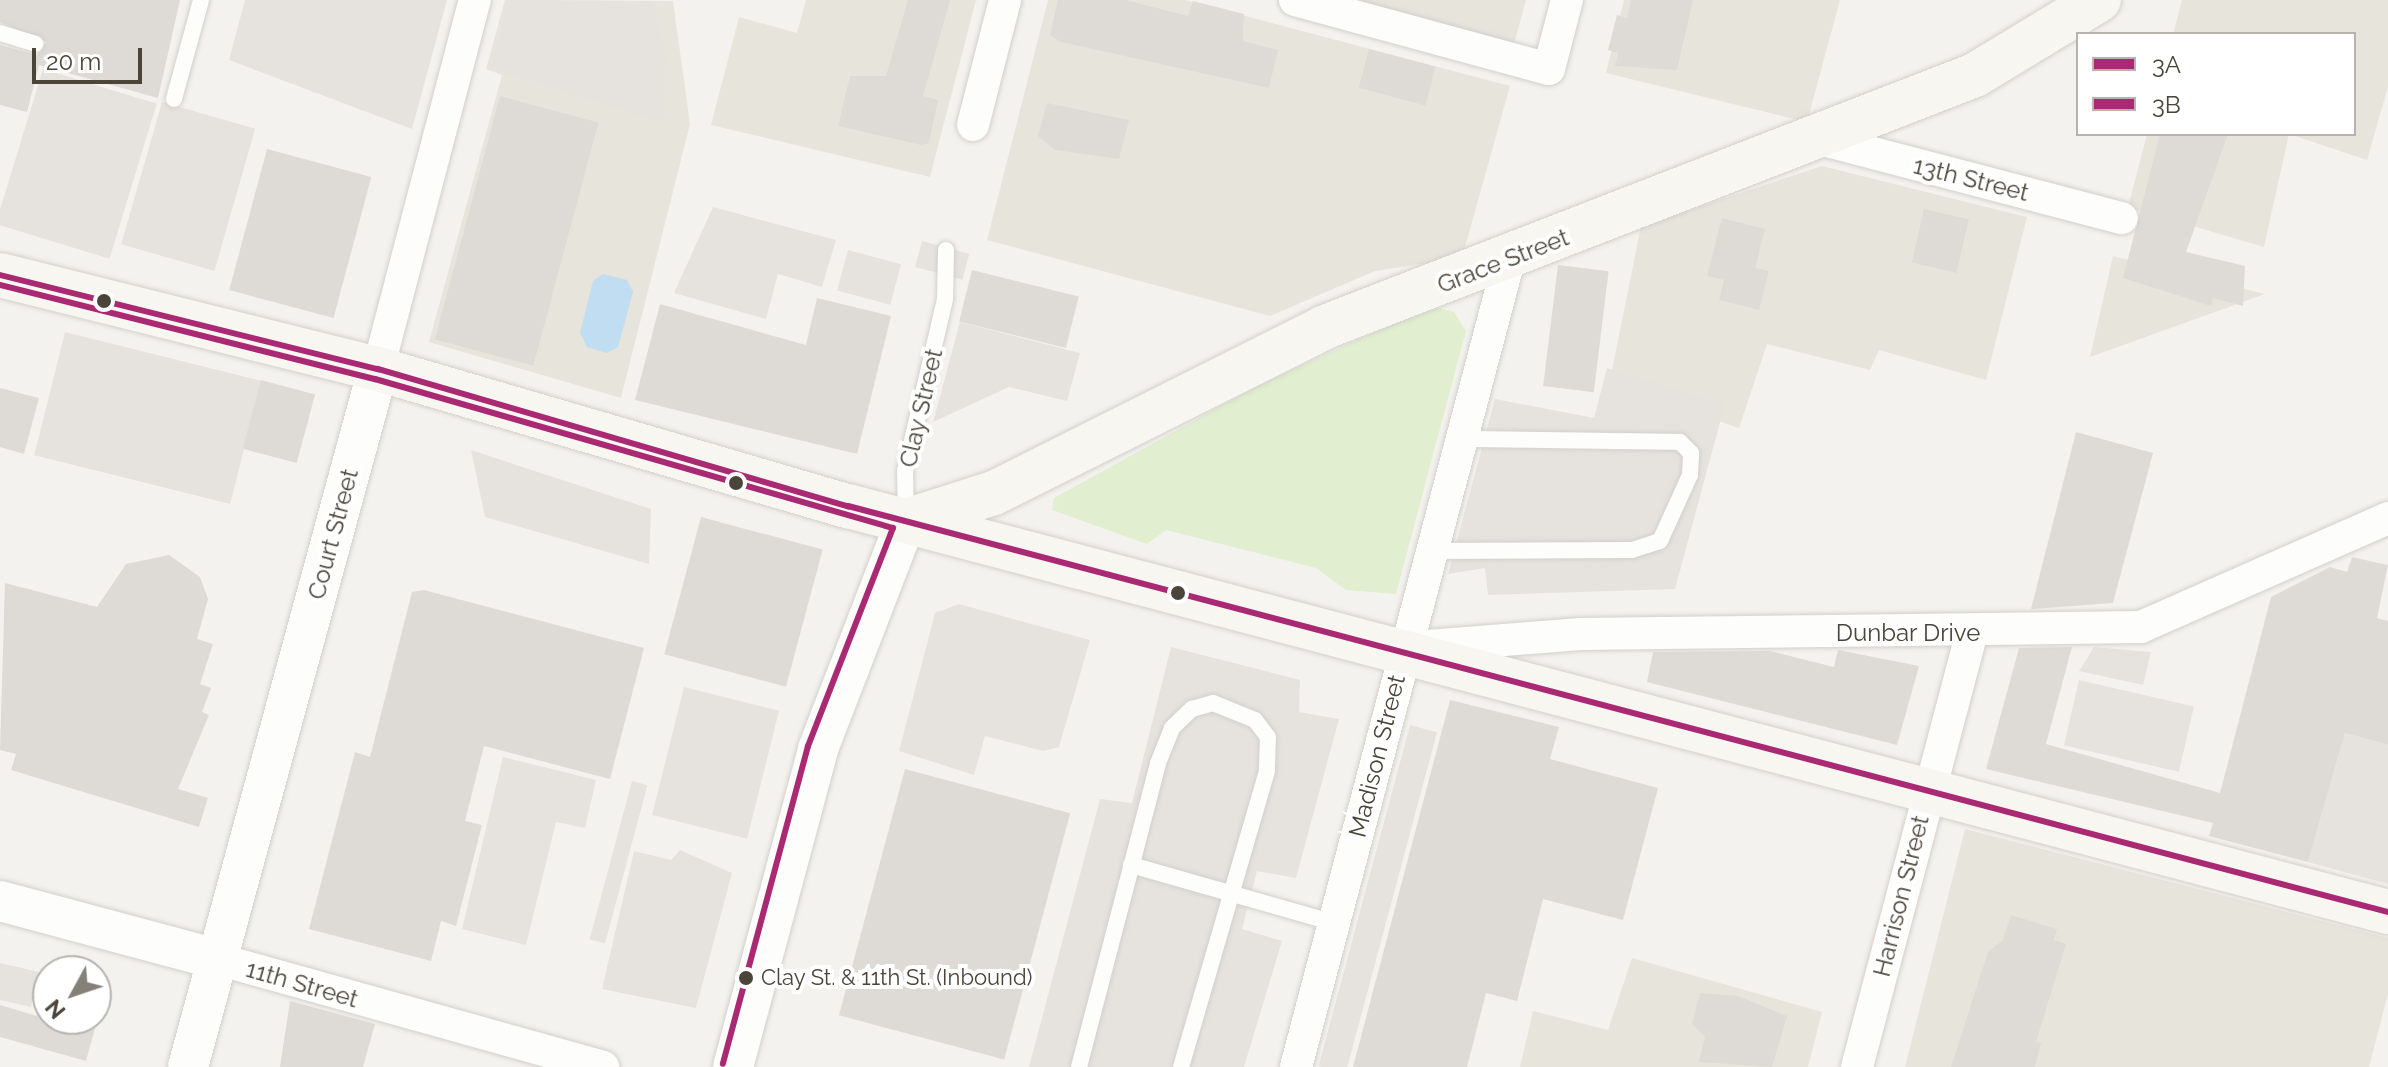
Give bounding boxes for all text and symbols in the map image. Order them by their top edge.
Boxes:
scale bar [36,32,146,82]
legend [2076,32,2356,136]
text: 20 m [46,47,101,76]
text: 3A [2152,50,2181,79]
text: 3B [2152,90,2181,119]
street label: 13th Street [1910,151,2032,207]
street label: Grace Street [1433,223,1573,299]
unlabelled marker [96,293,112,309]
street label: Clay Street [893,346,949,470]
street label: Court Street [302,465,364,603]
unlabelled marker [728,475,744,491]
unlabelled marker [1170,585,1186,601]
street label: Dunbar Drive [1835,619,1981,647]
street label: Madison Street [1343,672,1411,840]
street label: Harrison Street [1867,812,1935,980]
street label: 11th Street [243,954,361,1014]
north arrow [32,955,112,1035]
place label: Clay St. & 11th St. (Inbound) [761,965,1033,991]
marker: Clay St. & 11th St. (Inbound) [738,970,754,986]
text: N [40,994,71,1024]

